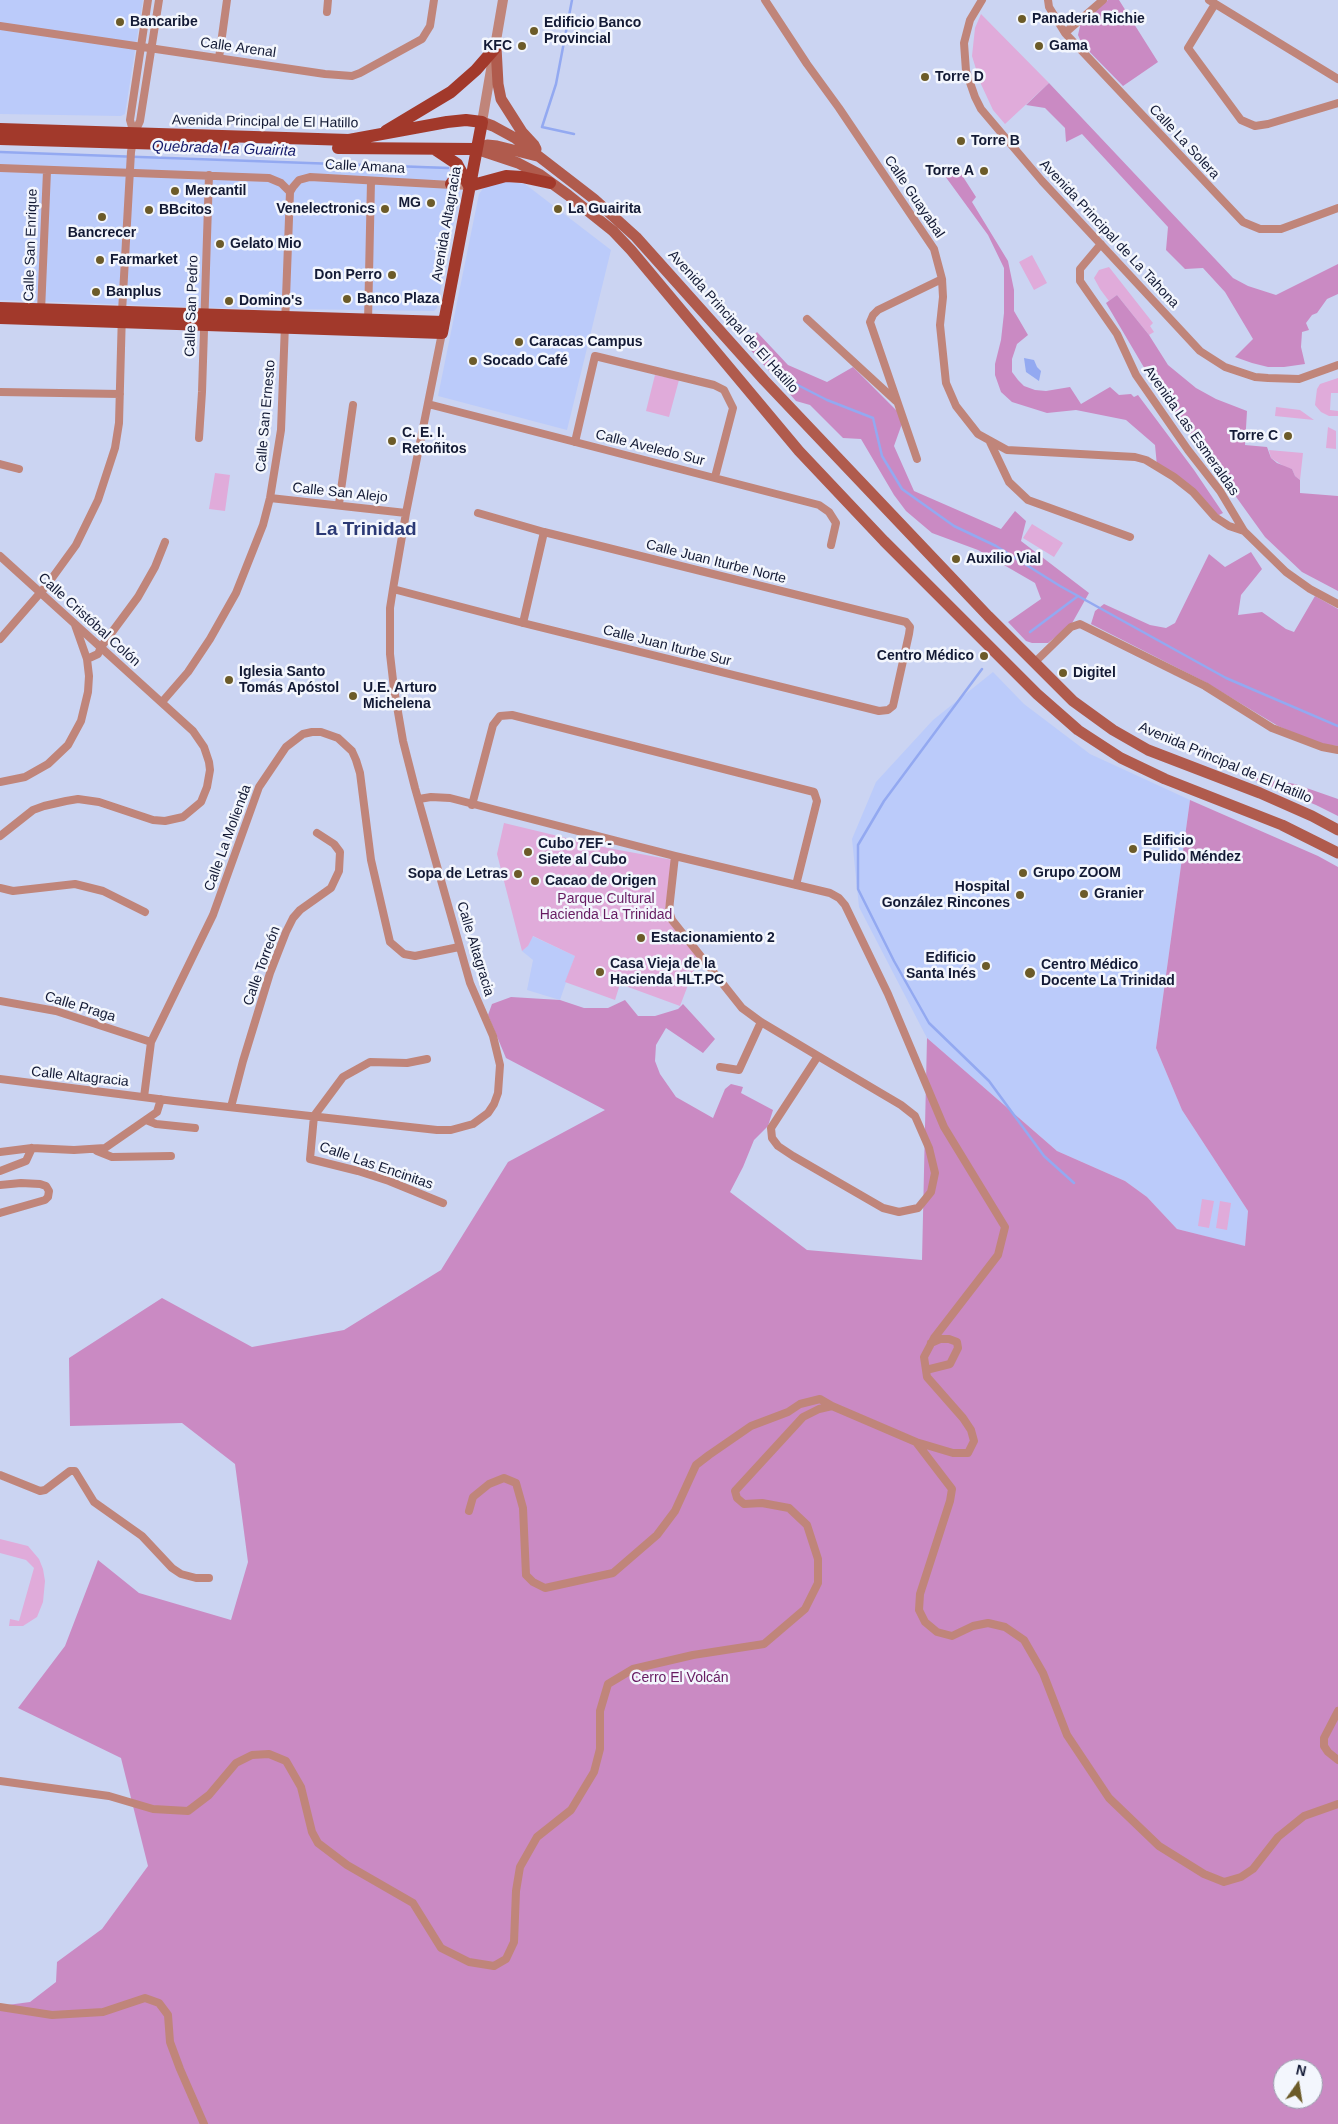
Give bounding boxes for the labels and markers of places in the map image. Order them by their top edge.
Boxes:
place label: Panaderia Richie [1032,11,1145,27]
marker: Panaderia Richie [1016,13,1028,25]
place label: Bancaribe [130,14,198,30]
place label: Edificio Banco Provincial [544,15,641,48]
marker: Bancaribe [114,16,126,28]
marker: Edificio Banco Provincial [528,25,540,37]
place label: KFC [483,38,512,54]
place label: Gama [1049,38,1088,54]
marker: KFC [516,40,528,52]
marker: Gama [1033,40,1045,52]
place label: Torre D [935,69,984,85]
marker: Torre D [919,71,931,83]
place label: Torre B [971,133,1020,149]
marker: Torre B [955,135,967,147]
place label: Torre A [925,163,974,179]
marker: Torre A [978,165,990,177]
place label: Mercantil [185,183,246,199]
marker: Mercantil [169,185,181,197]
place label: MG [398,195,421,211]
marker: MG [425,197,437,209]
place label: Venelectronics [276,201,375,217]
place label: La Guairita [568,201,641,217]
place label: BBcitos [159,202,212,218]
marker: Venelectronics [379,203,391,215]
marker: La Guairita [552,203,564,215]
marker: BBcitos [143,204,155,216]
marker: Bancrecer [96,211,108,223]
place label: Bancrecer [68,225,136,241]
place label: Gelato Mio [230,236,302,252]
marker: Gelato Mio [214,238,226,250]
place label: Farmarket [110,252,178,268]
marker: Farmarket [94,254,106,266]
place label: Don Perro [314,267,382,283]
marker: Don Perro [386,269,398,281]
place label: Banplus [106,284,161,300]
marker: Banplus [90,286,102,298]
place label: Banco Plaza [357,291,439,307]
place label: Domino's [239,293,302,309]
marker: Banco Plaza [341,293,353,305]
marker: Domino's [223,295,235,307]
place label: Caracas Campus [529,334,643,350]
marker: Caracas Campus [513,336,525,348]
place label: Socado Café [483,353,568,369]
marker: Socado Café [467,355,479,367]
place label: C. E. I. Retoñitos [402,425,467,458]
place label: Torre C [1229,428,1278,444]
marker: Torre C [1282,430,1294,442]
marker: C. E. I. Retoñitos [386,435,398,447]
place label: Auxilio Vial [966,551,1041,567]
marker: Auxilio Vial [950,553,962,565]
place label: Centro Médico [877,648,974,664]
marker: Centro Médico [978,650,990,662]
place label: Iglesia Santo Tomás Apóstol [239,664,339,696]
place label: Digitel [1073,665,1116,681]
marker: Digitel [1057,667,1069,679]
marker: Iglesia Santo Tomás Apóstol [223,674,235,686]
place label: U.E. Arturo Michelena [363,680,437,712]
marker: U.E. Arturo Michelena [347,690,359,702]
place label: Edificio Pulido Méndez [1143,833,1241,866]
place label: Cubo 7EF - Siete al Cubo [538,836,627,869]
marker: Edificio Pulido Méndez [1127,843,1139,855]
marker: Cubo 7EF - Siete al Cubo [522,846,534,858]
place label: Grupo ZOOM [1033,865,1121,881]
place label: Sopa de Letras [408,866,508,882]
marker: Grupo ZOOM [1017,867,1029,879]
marker: Sopa de Letras [512,868,524,880]
place label: Cacao de Origen [545,873,656,889]
marker: Cacao de Origen [529,875,541,887]
place label: Hospital González Rincones [882,879,1010,912]
place label: Granier [1094,886,1144,902]
marker: Granier [1078,888,1090,900]
marker: Hospital González Rincones [1014,889,1026,901]
place label: Estacionamiento 2 [651,930,775,946]
marker: Estacionamiento 2 [635,932,647,944]
place label: Edificio Santa Inés [906,950,976,982]
place label: Casa Vieja de la Hacienda HLT.PC [610,956,724,989]
place label: Centro Médico Docente La Trinidad [1041,957,1175,990]
marker: Edificio Santa Inés [980,960,992,972]
marker: Casa Vieja de la Hacienda HLT.PC [594,966,606,978]
marker: Centro Médico Docente La Trinidad [1023,966,1037,980]

